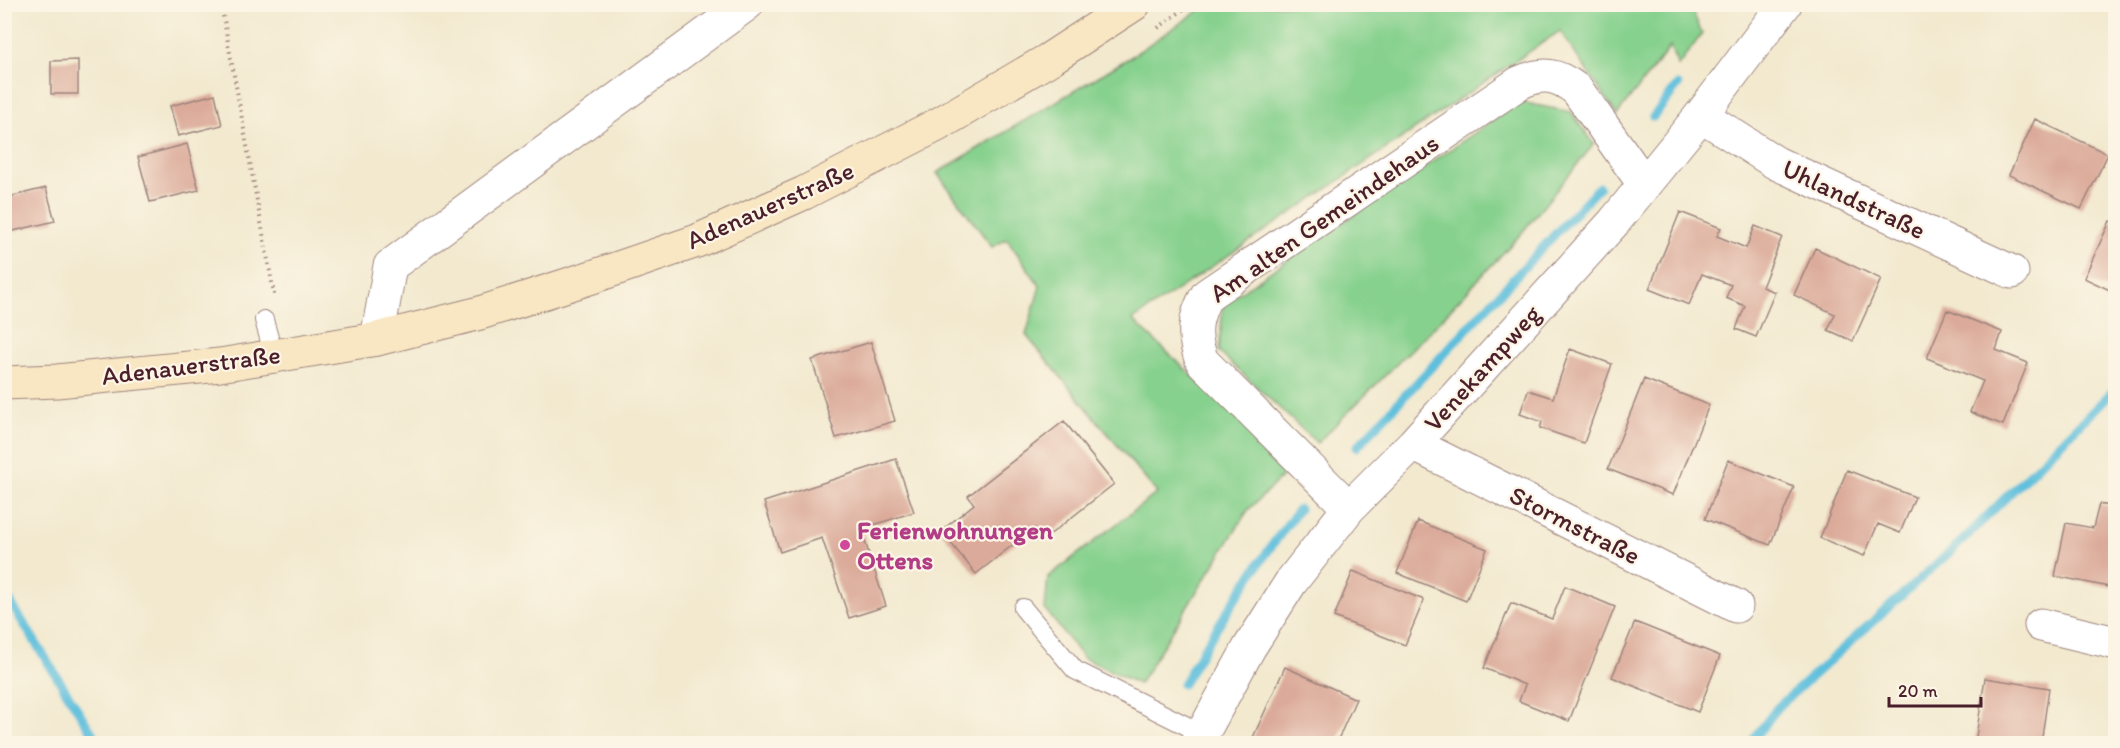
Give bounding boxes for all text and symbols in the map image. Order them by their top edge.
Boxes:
street label: Am alten Gemeindehaus [1203,127,1445,309]
street label: Uhlandstraße [1777,152,1931,246]
street label: Adenauerstraße [681,154,859,256]
street label: Venekampweg [1417,298,1548,438]
street label: Adenauerstraße [100,338,282,392]
street label: Stormstraße [1504,478,1646,572]
place label: Ferienwohnungen Ottens [857,514,1053,576]
marker: Ferienwohnungen Ottens [838,538,852,552]
scale bar [1889,670,1980,708]
text: 20 m [1898,680,1938,702]

